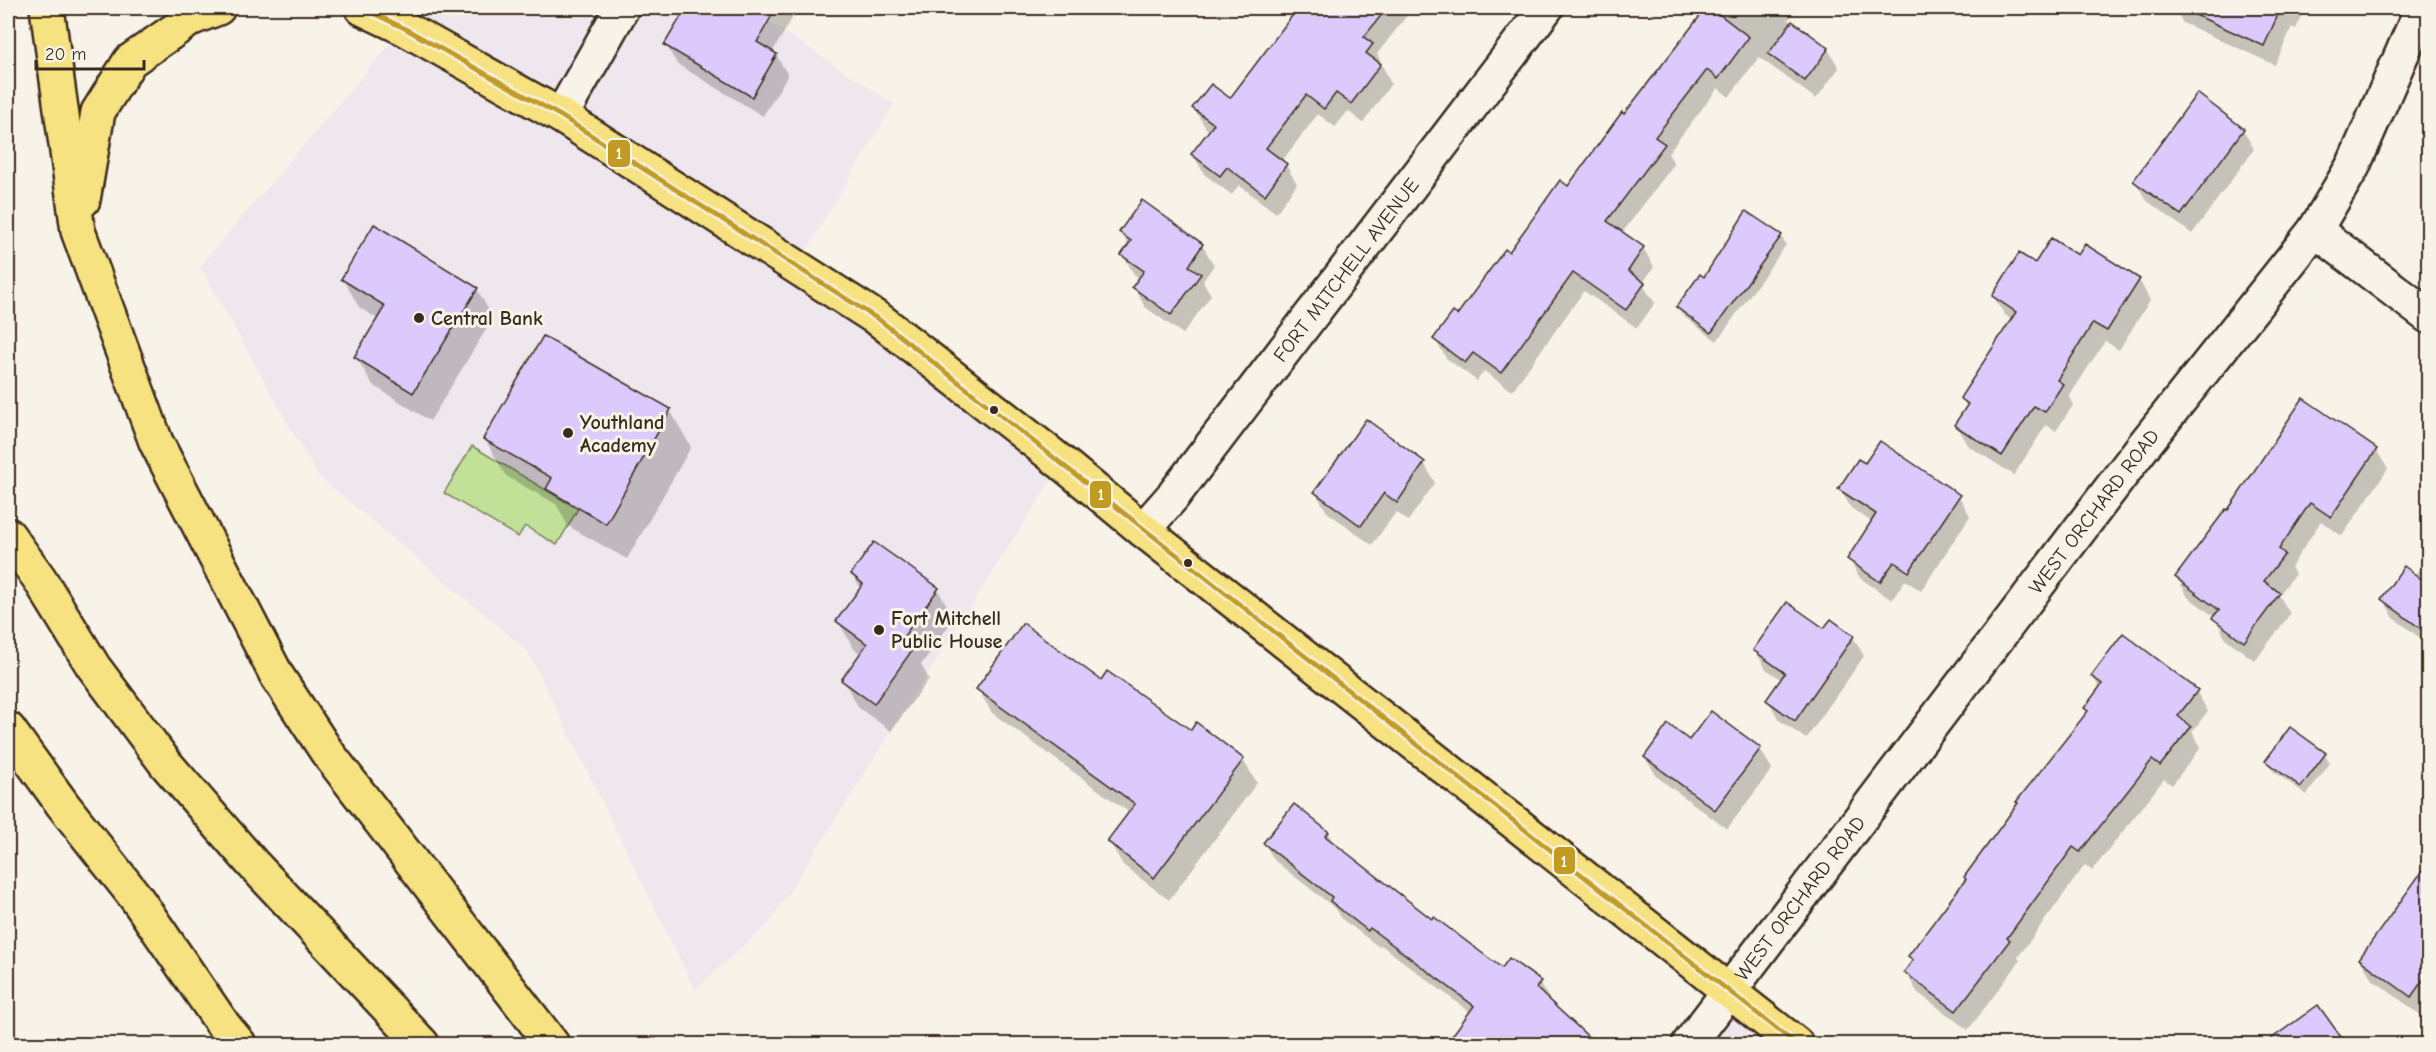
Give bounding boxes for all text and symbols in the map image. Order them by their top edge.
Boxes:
scale bar [36,33,144,71]
text: 20 m [45,44,86,65]
line badge: 1 [607,139,631,168]
text: 1 [616,145,622,163]
street label: FORT MITCHELL AVENUE [1269,174,1424,367]
place label: Central Bank [431,307,543,330]
marker: Central Bank [412,311,426,325]
unlabelled marker [988,404,1000,416]
place label: Youthland Academy [580,411,664,457]
street label: WEST ORCHARD ROAD [2024,425,2164,599]
marker: Youthland Academy [561,426,575,440]
line badge: 1 [1089,480,1112,509]
text: 1 [1098,486,1104,504]
unlabelled marker [1182,557,1194,569]
place label: Fort Mitchell Public House [891,607,1002,653]
marker: Fort Mitchell Public House [872,623,886,637]
street label: WEST ORCHARD ROAD [1730,812,1870,986]
line badge: 1 [1553,846,1576,875]
text: 1 [1561,853,1567,871]

